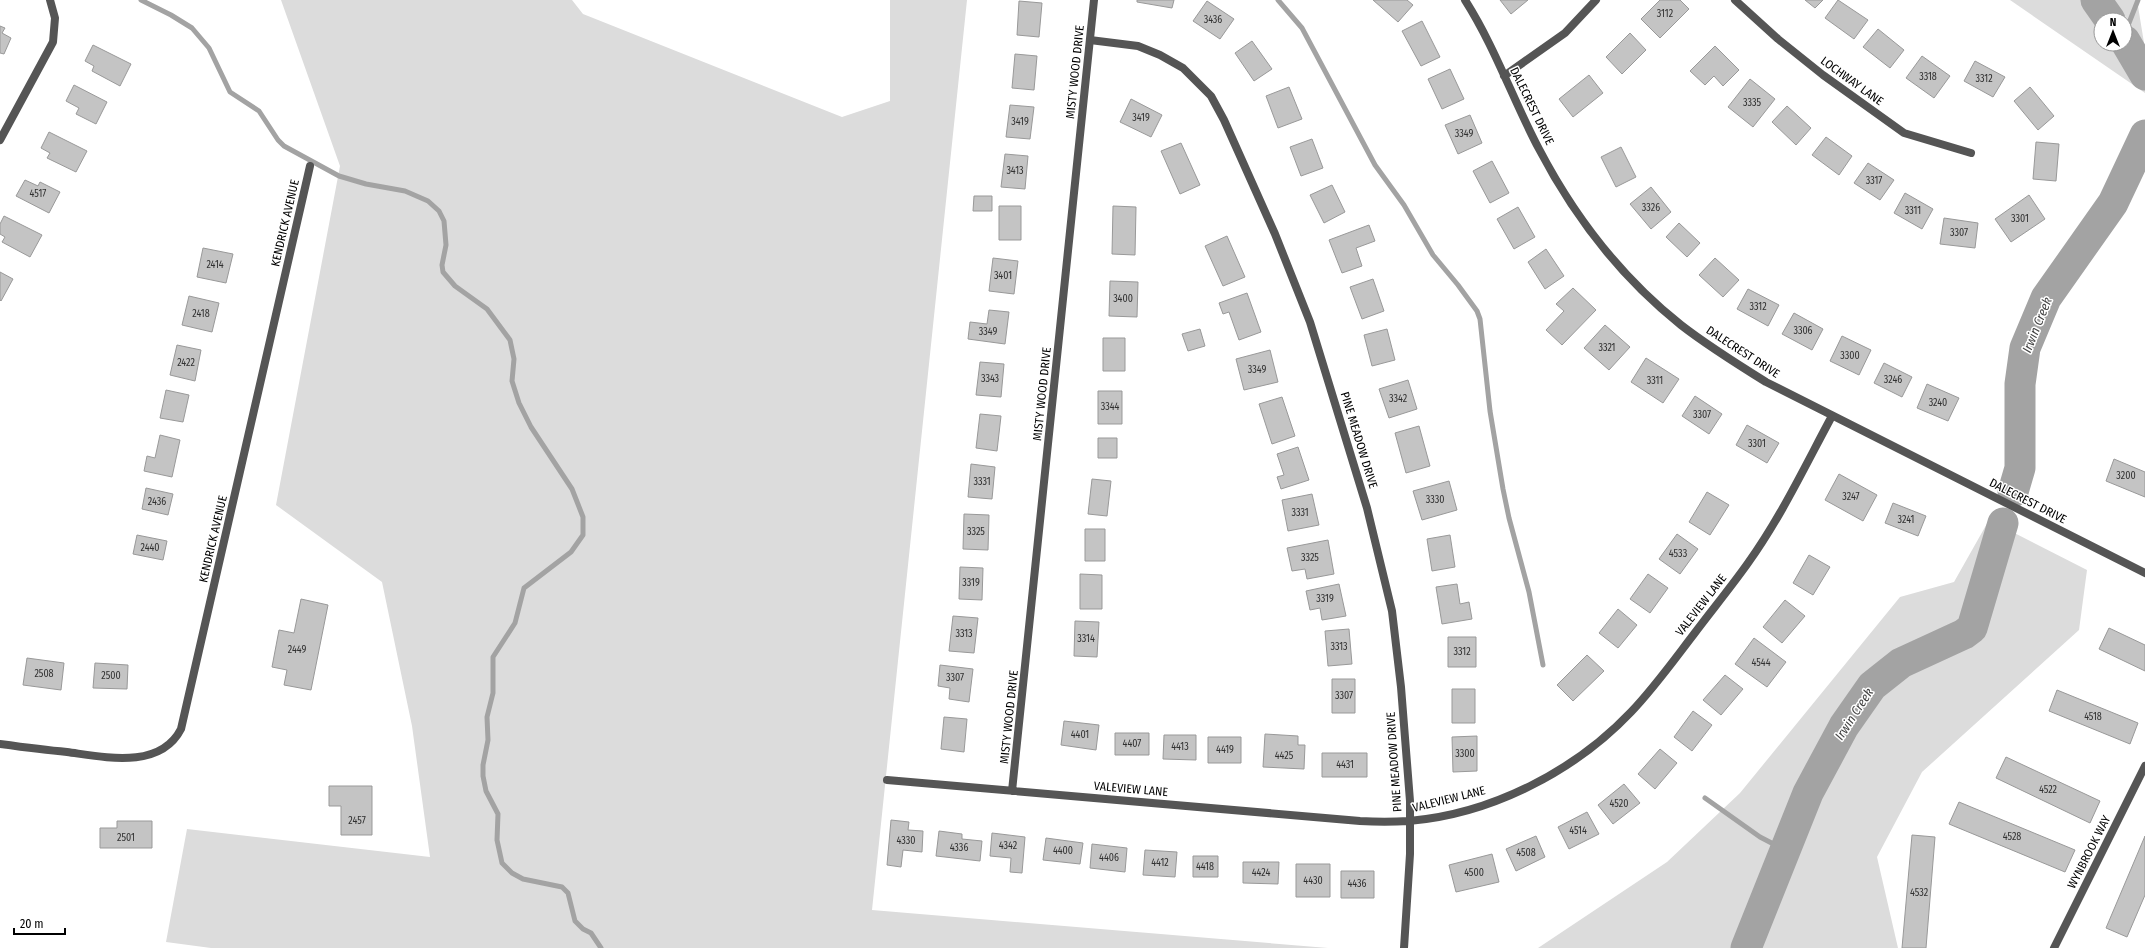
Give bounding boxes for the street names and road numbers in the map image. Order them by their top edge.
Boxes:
street label: MISTY WOOD DRIVE [1063,24,1087,119]
street label: LOCHWAY LANE [1818,54,1886,109]
street label: DALECREST DRIVE [1507,65,1557,147]
street label: KENDRICK AVENUE [268,178,302,268]
street label: DALECREST DRIVE [1704,323,1783,381]
street label: MISTY WOOD DRIVE [1030,346,1054,441]
street label: PINE MEADOW DRIVE [1338,390,1380,490]
street label: DALECREST DRIVE [1987,476,2069,527]
street label: KENDRICK AVENUE [196,494,230,584]
street label: VALEVIEW LANE [1673,571,1730,639]
street label: MISTY WOOD DRIVE [997,669,1021,764]
street label: PINE MEADOW DRIVE [1383,711,1404,813]
street label: VALEVIEW LANE [1093,779,1169,799]
street label: VALEVIEW LANE [1411,783,1487,815]
street label: WYNBROOK WAY [2065,813,2113,891]

